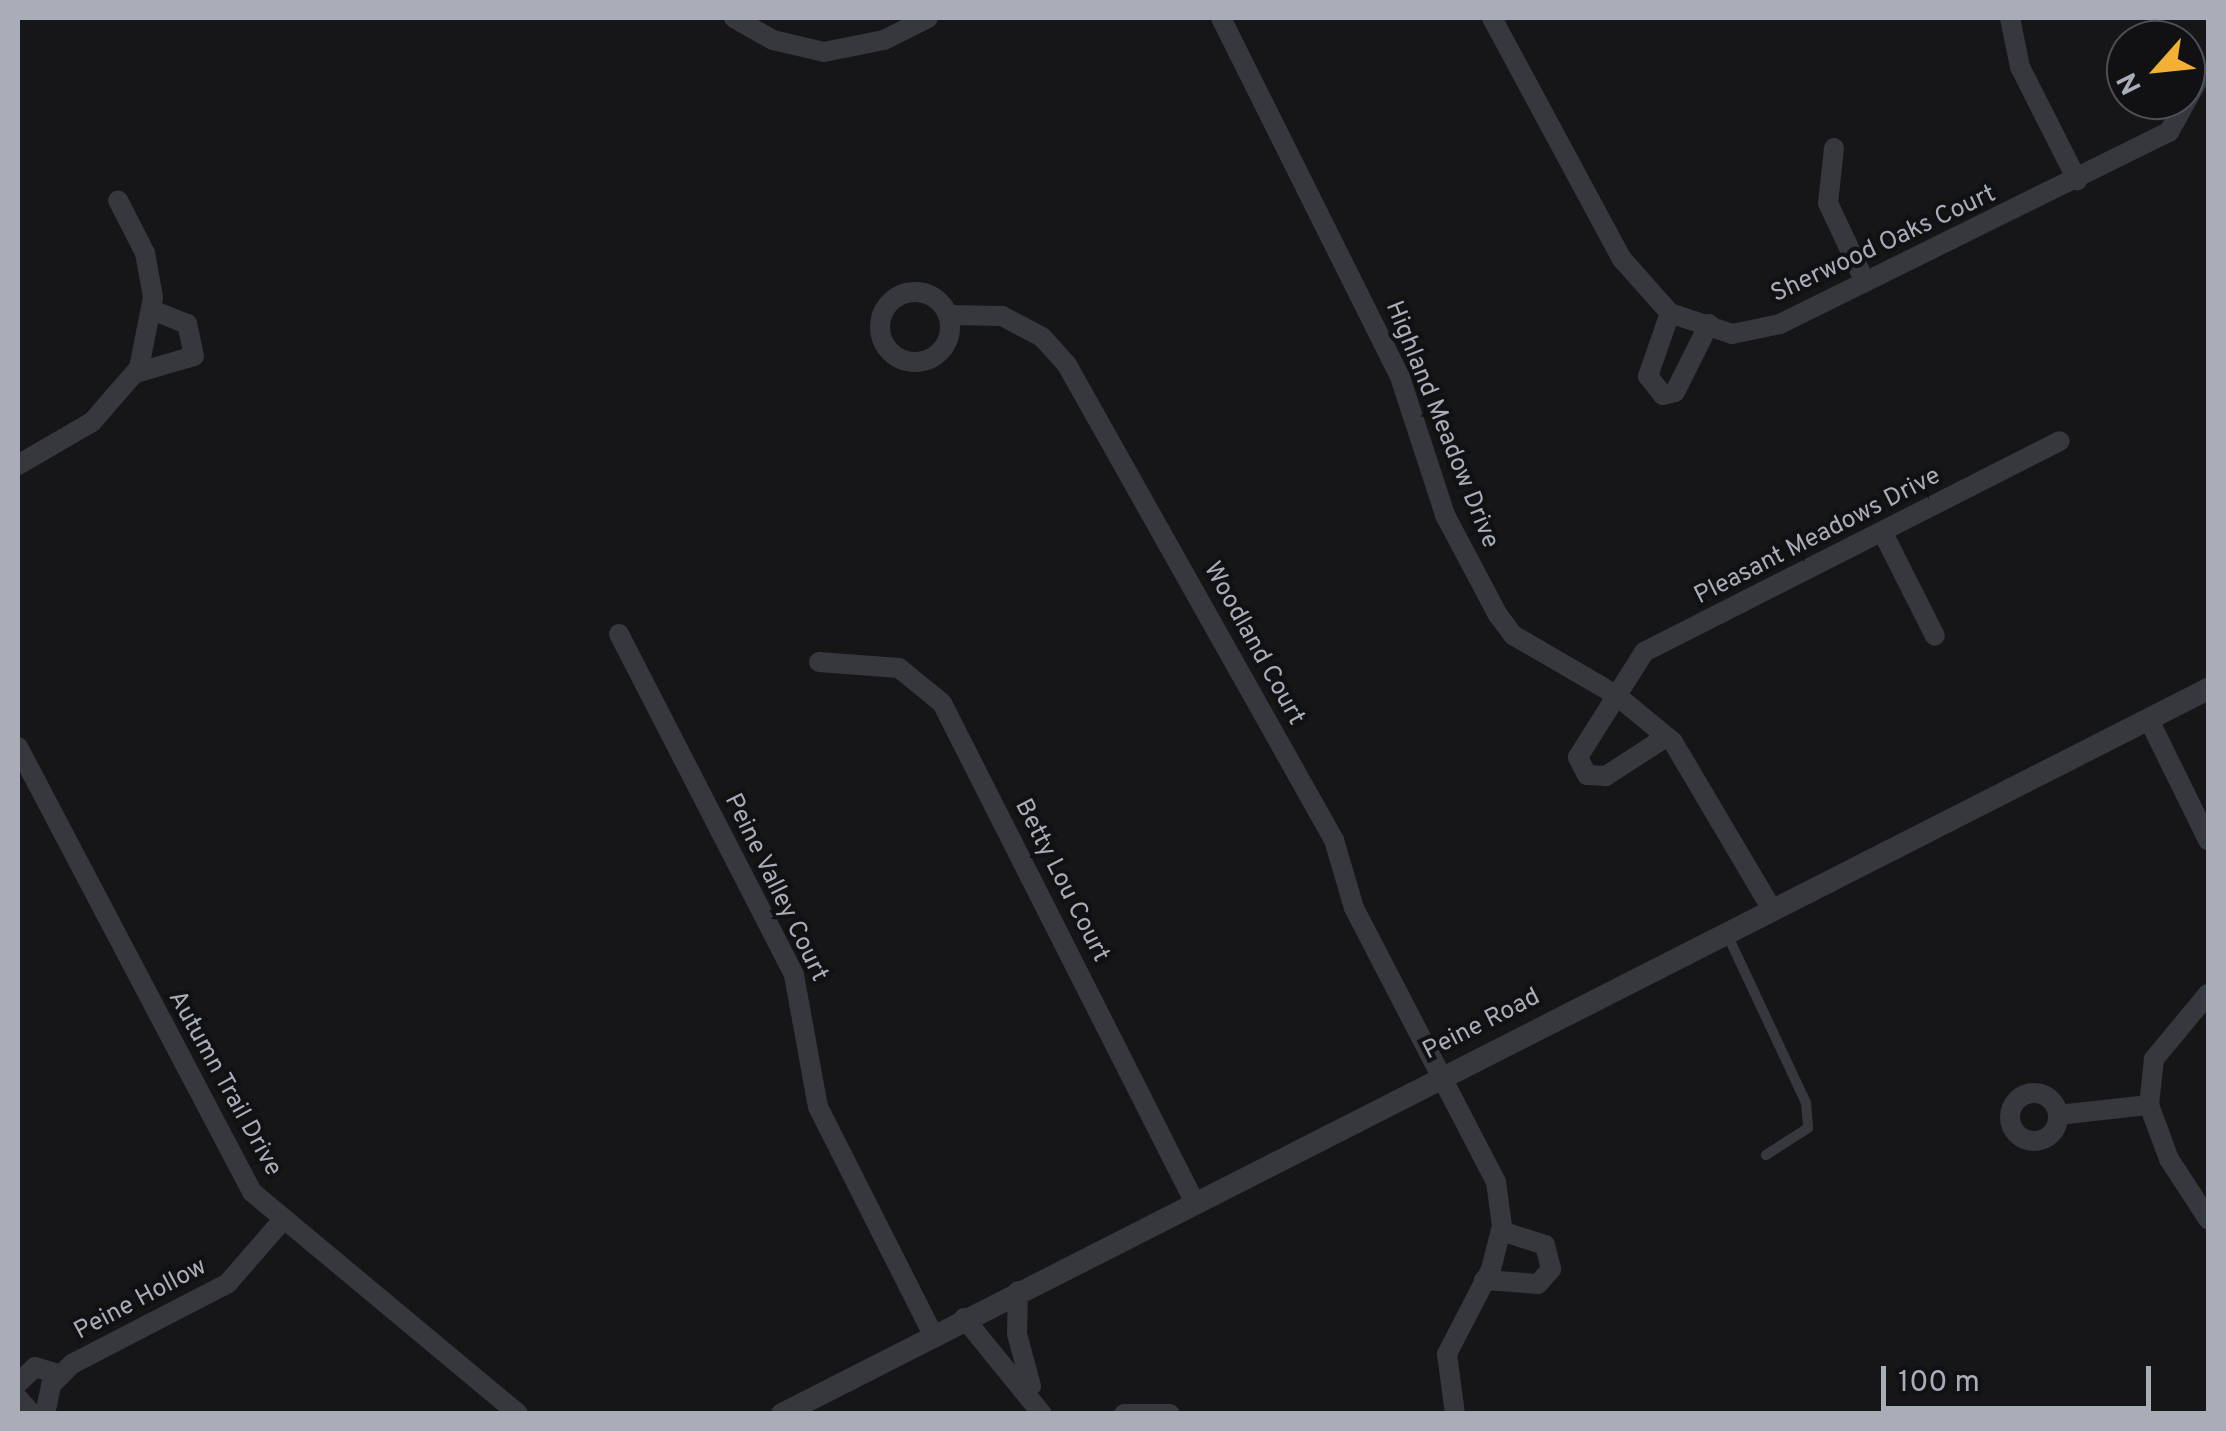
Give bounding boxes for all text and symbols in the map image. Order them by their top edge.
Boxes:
north arrow [2106,20,2206,120]
text: N [2110,66,2152,100]
street label: Sherwood Oaks Court [1767,180,2001,310]
street label: Highland Meadow Drive [1378,297,1504,553]
street label: Pleasant Meadows Drive [1690,462,1946,612]
street label: Woodland Court [1196,557,1310,731]
street label: Peine Valley Court [716,789,834,987]
street label: Betty Lou Court [1007,794,1115,968]
street label: Peine Road [1418,983,1546,1067]
street label: Autumn Trail Drive [160,986,288,1182]
street label: Peine Hollow [70,1253,212,1347]
scale bar [1886,1346,2156,1408]
text: 100 m [1898,1365,1980,1402]

